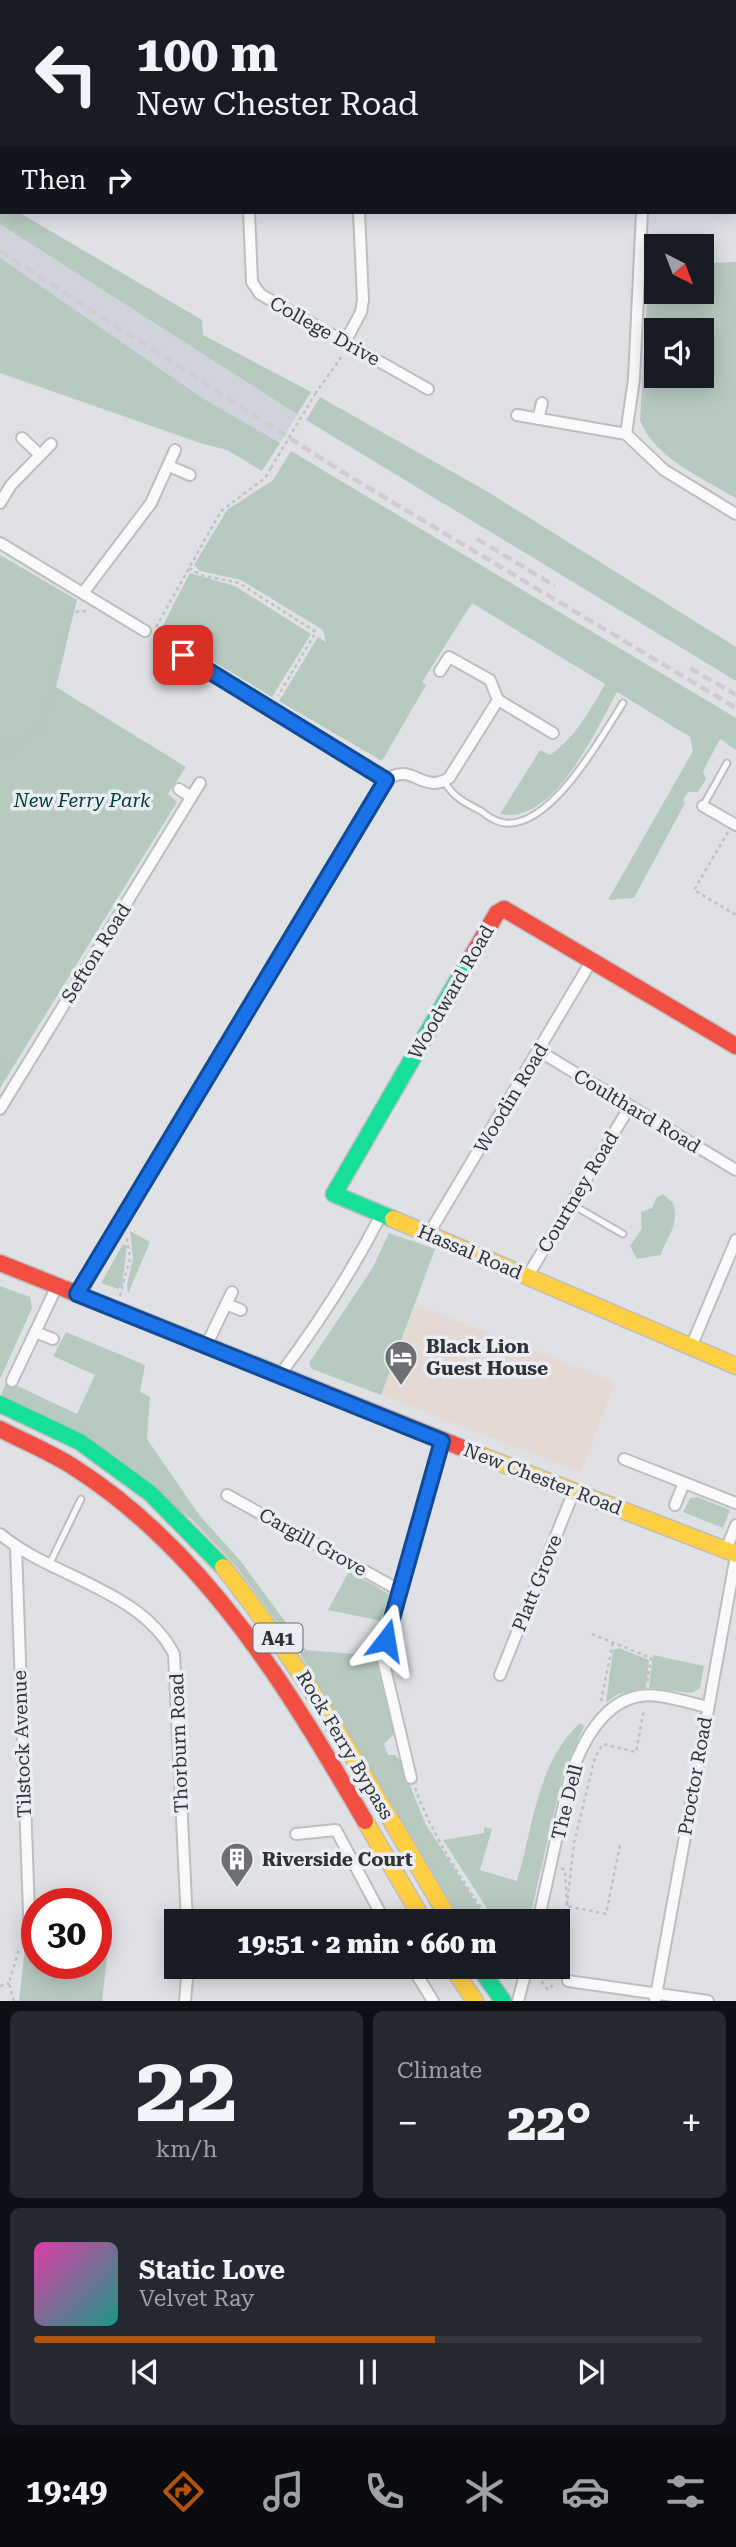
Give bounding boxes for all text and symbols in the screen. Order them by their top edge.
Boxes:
text: 100 m [136,26,278,83]
icon: left [21,28,112,119]
text: New Chester Road [136,85,419,123]
icon: right [100,161,138,199]
text: Then [21,165,86,195]
north arrow [644,234,714,304]
map controls [644,234,714,388]
street label: College Drive [266,291,384,371]
button: sound [644,318,714,388]
pin [153,625,213,685]
icon: arrive [164,636,202,674]
park label: New Ferry Park [13,789,151,812]
street label: Sefton Road [56,899,136,1007]
street label: Woodward Road [403,921,499,1063]
street label: Woodin Road [469,1039,553,1157]
street label: Coulthard Road [569,1064,705,1158]
street label: Courtney Road [533,1127,623,1257]
street label: Hassal Road [414,1220,526,1284]
place label: Black Lion Guest House [426,1335,548,1380]
hotel icon: Black Lion Guest House [382,1338,420,1387]
street label: New Chester Road [461,1438,625,1520]
street label: Cargill Grove [255,1503,371,1581]
street label: Platt Grove [507,1531,567,1635]
position arrow [349,1603,423,1677]
road number: A41 [254,1624,302,1652]
street label: Rock Ferry Bypass [291,1666,399,1824]
street label: Tilstock Avenue [8,1670,36,1818]
street label: Thorburn Road [165,1673,193,1813]
street label: Proctor Road [673,1715,717,1837]
street label: The Dell [547,1762,588,1842]
building icon: Riverside Court [218,1840,256,1889]
place label: Riverside Court [262,1848,413,1871]
speed limit sign: 30 [21,1888,112,1979]
text: 19:51 · 2 min · 660 m [237,1929,497,1959]
text: 22 [136,2037,237,2143]
text: Climate [397,2057,482,2084]
text: 22° [507,2092,592,2153]
text: − [397,2101,418,2145]
text: + [681,2101,702,2145]
text: km/h [156,2136,217,2163]
text: Static Love [139,2255,285,2285]
text: Velvet Ray [139,2285,254,2312]
icon: previous [126,2353,164,2391]
icon: pause [349,2353,387,2391]
icon: next [572,2353,610,2391]
icon: directions [159,2467,208,2516]
icon: music [259,2467,308,2516]
icon: phone [360,2467,409,2516]
icon: climate [460,2467,509,2516]
icon: car [561,2467,610,2516]
icon: filters [661,2467,710,2516]
text: 19:49 [26,2472,107,2510]

